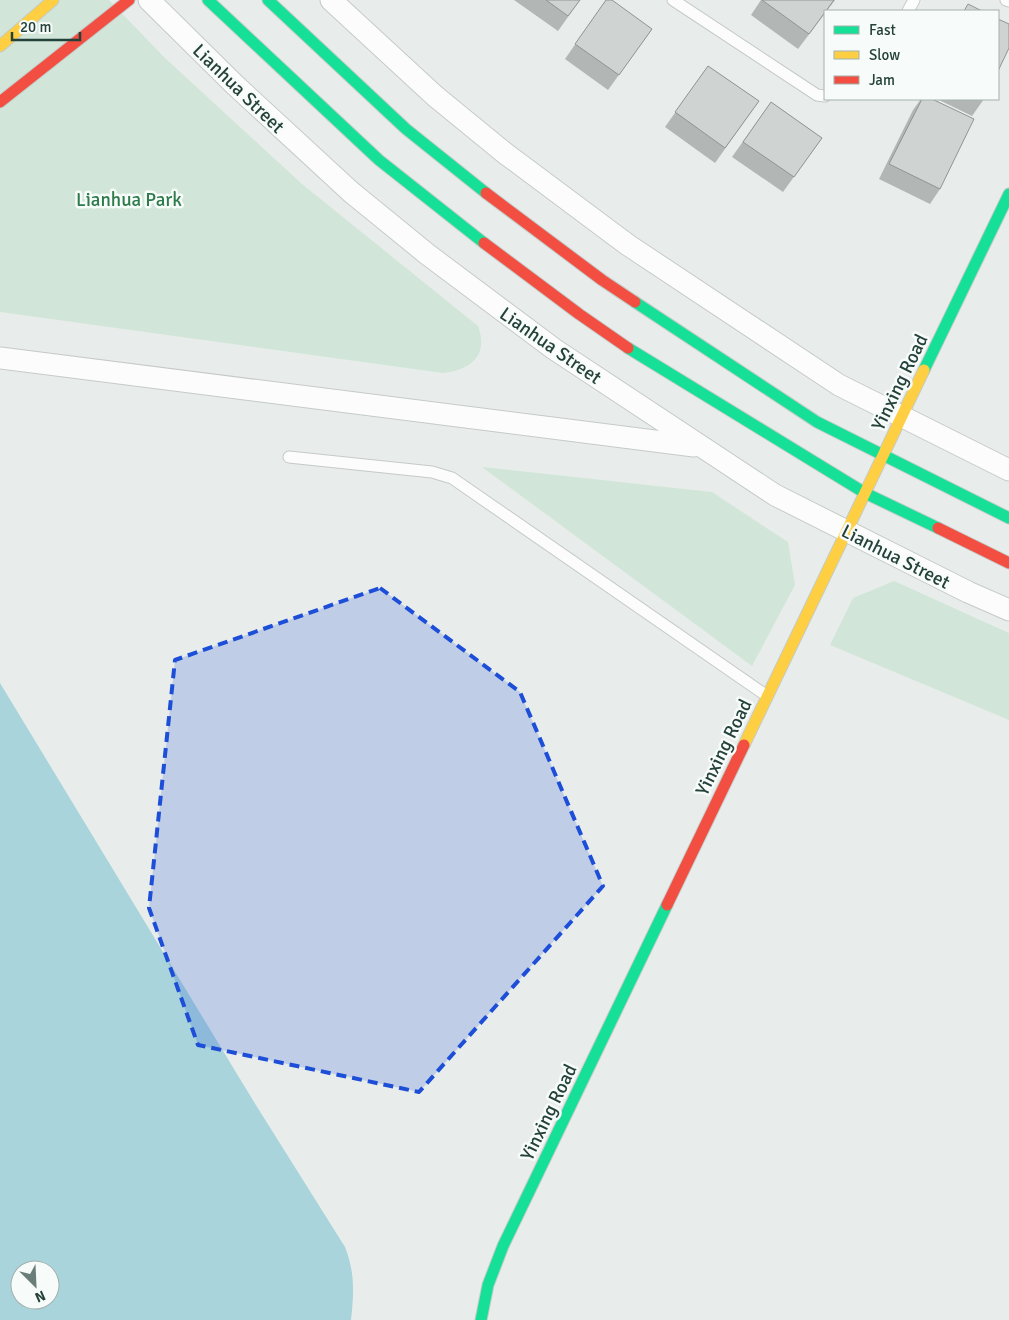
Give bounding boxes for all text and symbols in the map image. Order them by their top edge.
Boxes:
scale bar [12,10,80,42]
legend [824,10,999,100]
text: 20 m [20,18,51,36]
text: Fast [869,21,896,39]
street label: Lianhua Street [187,39,290,139]
text: Slow [869,46,900,64]
text: Jam [869,71,895,89]
park label: Lianhua Park [76,188,182,212]
street label: Lianhua Street [495,302,606,390]
street label: Yinxing Road [866,330,934,435]
street label: Lianhua Street [837,519,954,595]
street label: Yinxing Road [690,695,758,800]
street label: Yinxing Road [515,1060,583,1165]
north arrow [10,1260,60,1310]
text: N [32,1287,48,1306]

